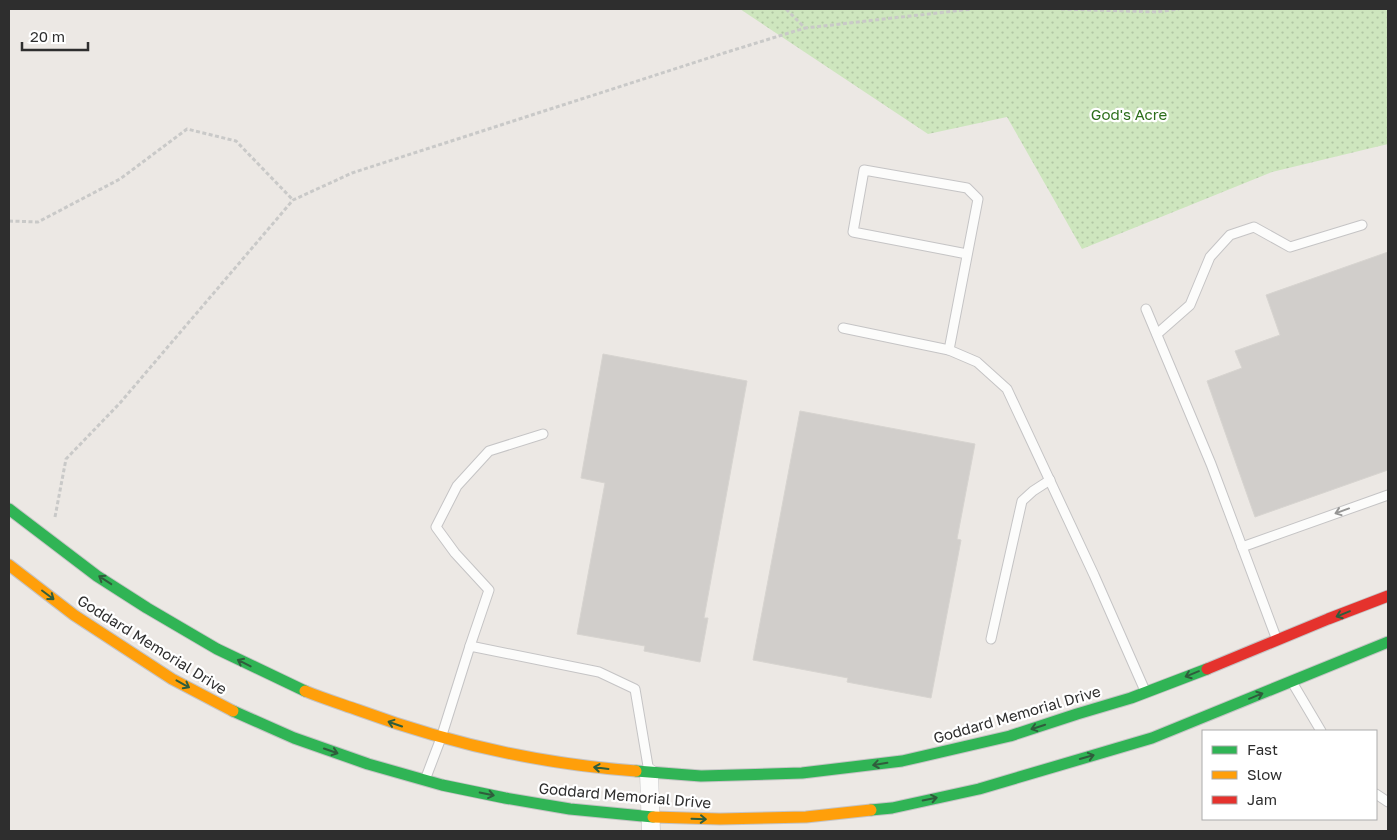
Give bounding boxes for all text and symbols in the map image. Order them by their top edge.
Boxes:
scale bar [22,20,89,52]
text: 20 m [30,27,65,45]
park label: God's Acre [1091,105,1167,123]
one-way arrow [1335,507,1351,516]
one-way arrow [98,575,112,585]
one-way arrow [41,589,54,600]
street label: Goddard Memorial Drive [74,591,231,698]
one-way arrow [1336,609,1351,619]
one-way arrow [237,658,252,668]
one-way arrow [1185,670,1200,680]
one-way arrow [175,680,190,690]
street label: Goddard Memorial Drive [931,681,1103,747]
one-way arrow [1248,691,1263,700]
one-way arrow [387,719,403,728]
one-way arrow [1031,722,1047,732]
legend [1202,730,1377,820]
text: Fast [1247,740,1278,758]
one-way arrow [323,747,338,756]
one-way arrow [1079,752,1095,762]
one-way arrow [873,760,889,770]
one-way arrow [593,763,609,773]
text: Slow [1247,765,1282,783]
street label: Goddard Memorial Drive [538,778,712,812]
one-way arrow [479,790,495,800]
text: Jam [1247,790,1277,808]
one-way arrow [922,794,938,804]
one-way arrow [691,814,707,823]

